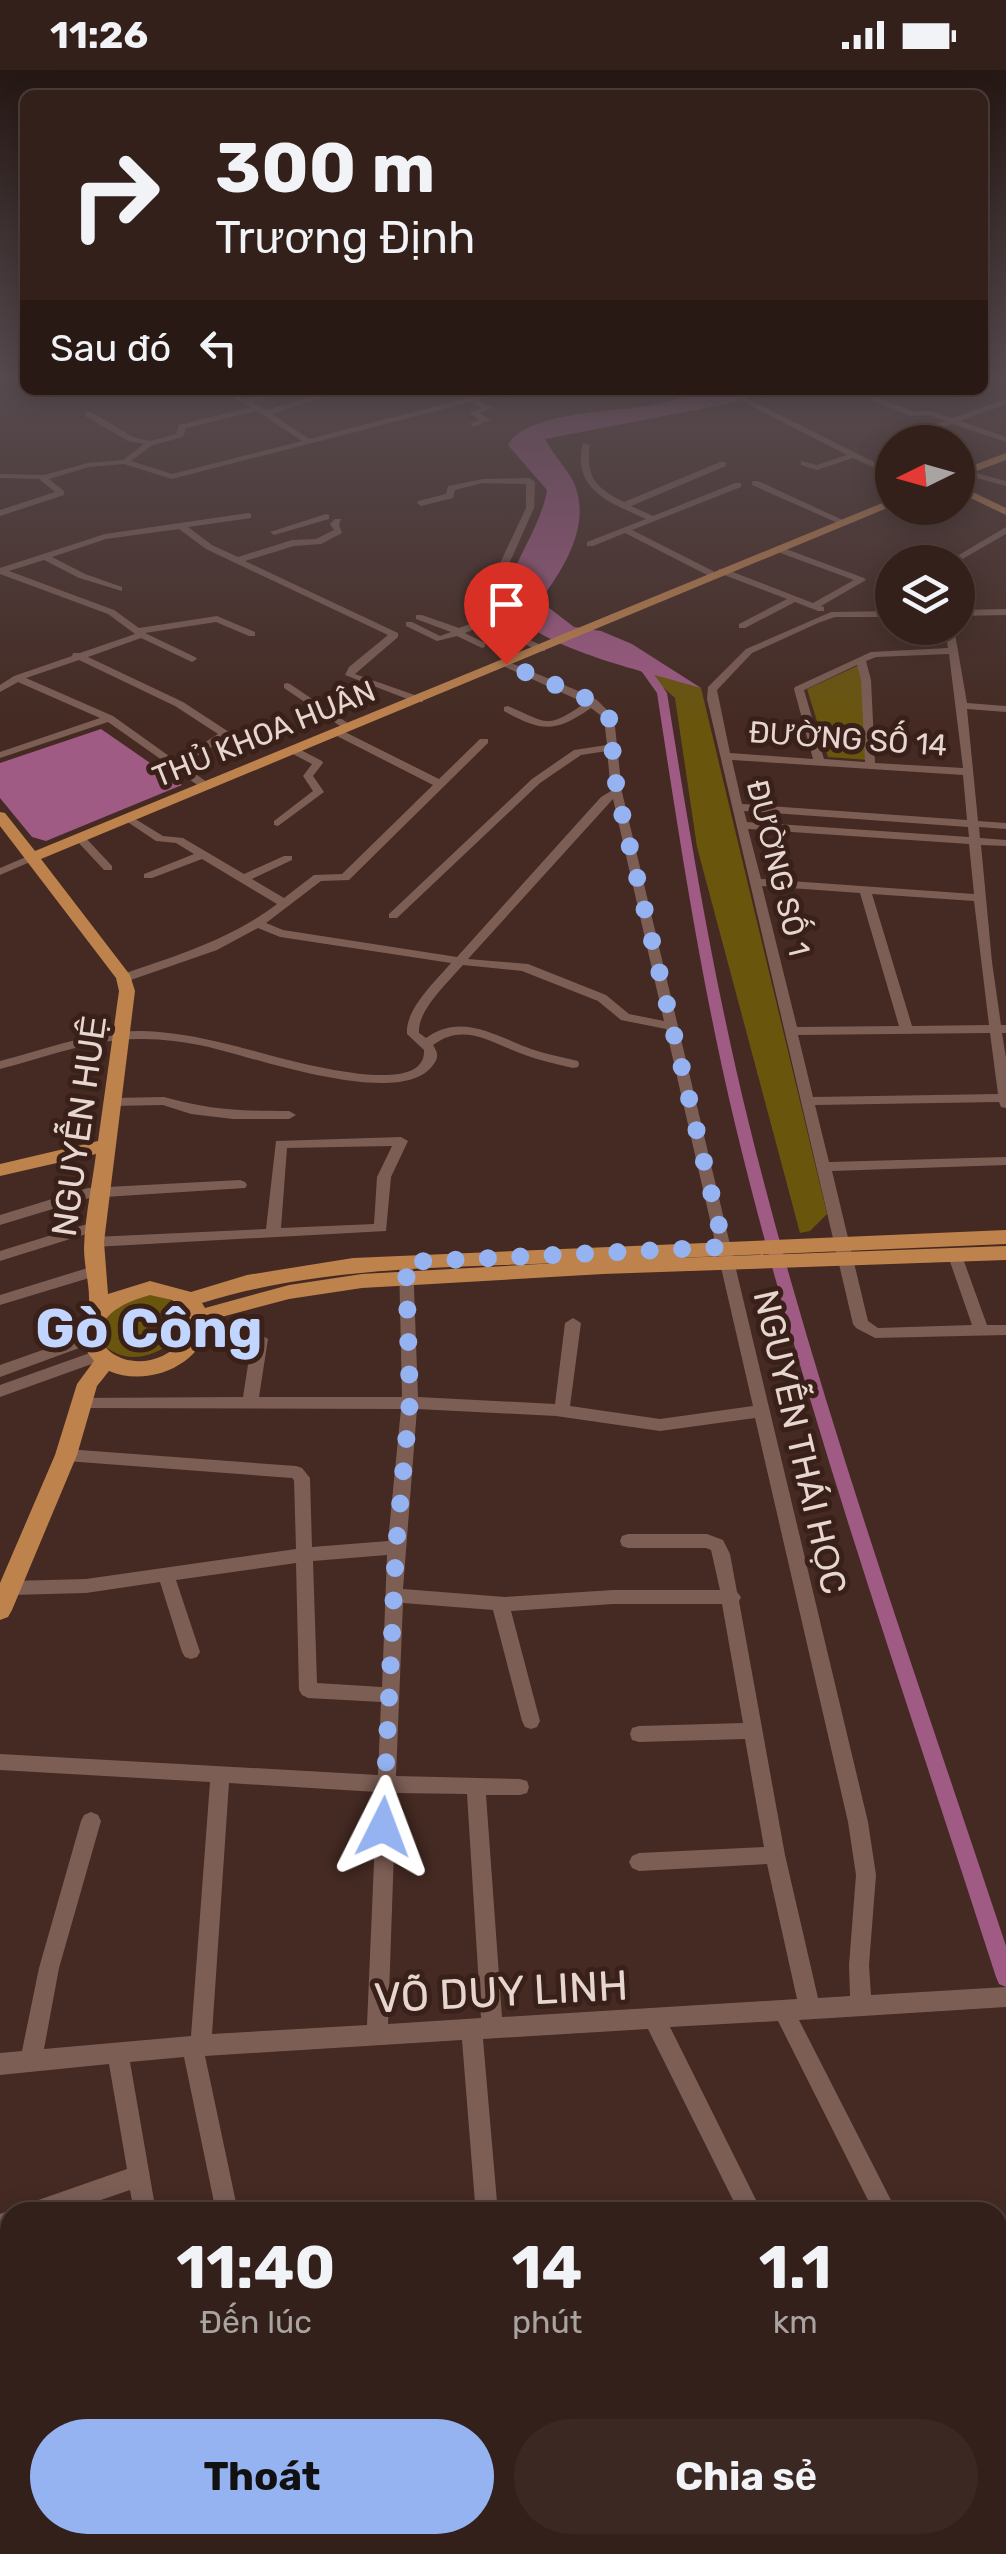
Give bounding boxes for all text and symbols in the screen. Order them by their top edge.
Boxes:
text: 11:26 [50,12,148,58]
text: 300 m [215,127,435,210]
icon: right [50,130,180,260]
text: Trương Định [215,211,475,264]
icon: left [191,320,246,375]
text: Sau đó [50,325,171,371]
north arrow [875,425,975,525]
map controls [875,425,975,645]
button: layers [875,545,975,645]
pin [464,562,549,665]
icon: arrive [479,577,534,632]
street label: THỦ KHOA HUÂN [147,673,381,795]
street label: ĐƯỜNG SỐ 14 [748,709,949,764]
street label: ĐƯỜNG SỐ 1 [739,775,822,960]
street label: NGUYỄN HUỆ [39,1012,115,1239]
street label: NGUYỄN THÁI HỌC [745,1285,859,1598]
district label: Gò Công [35,1296,263,1361]
position arrow [331,1775,435,1879]
street label: VÕ DUY LINH [373,1960,629,2024]
text: 11:40 [176,2232,335,2303]
text: 14 [512,2232,582,2303]
text: 1.1 [759,2232,832,2303]
text: Đến lúc [200,2303,312,2341]
text: phút [512,2303,582,2341]
text: km [773,2303,818,2341]
button: Thoát [30,2419,494,2534]
button: Chia sẻ [514,2419,978,2534]

